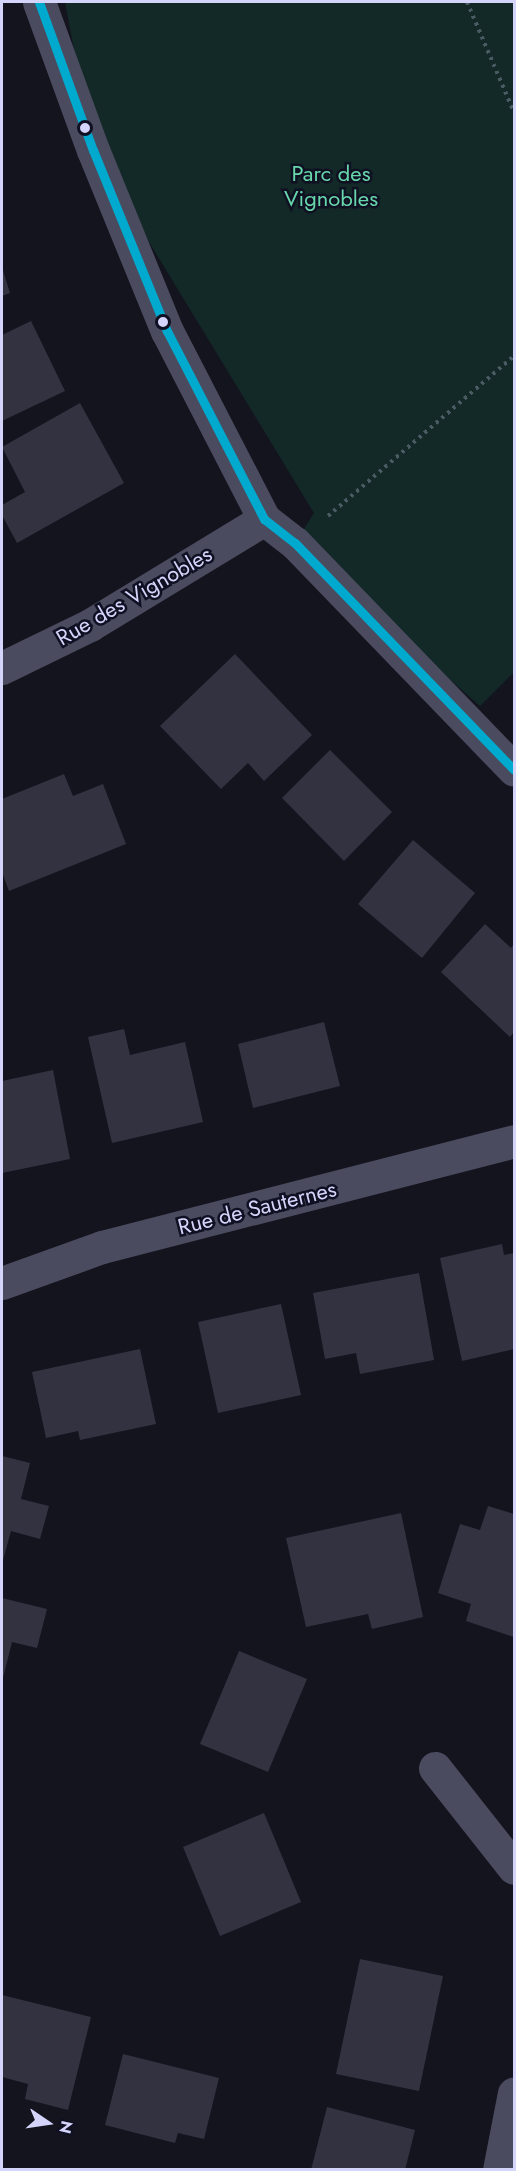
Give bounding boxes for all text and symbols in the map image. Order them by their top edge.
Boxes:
unlabelled marker [79,122,91,134]
park label: Parc des Vignobles [284,160,378,212]
unlabelled marker [157,316,169,328]
street label: Rue des Vignobles [52,541,216,651]
street label: Rue de Sauternes [175,1176,339,1240]
north arrow [18,2093,78,2153]
text: N [53,2118,79,2136]

